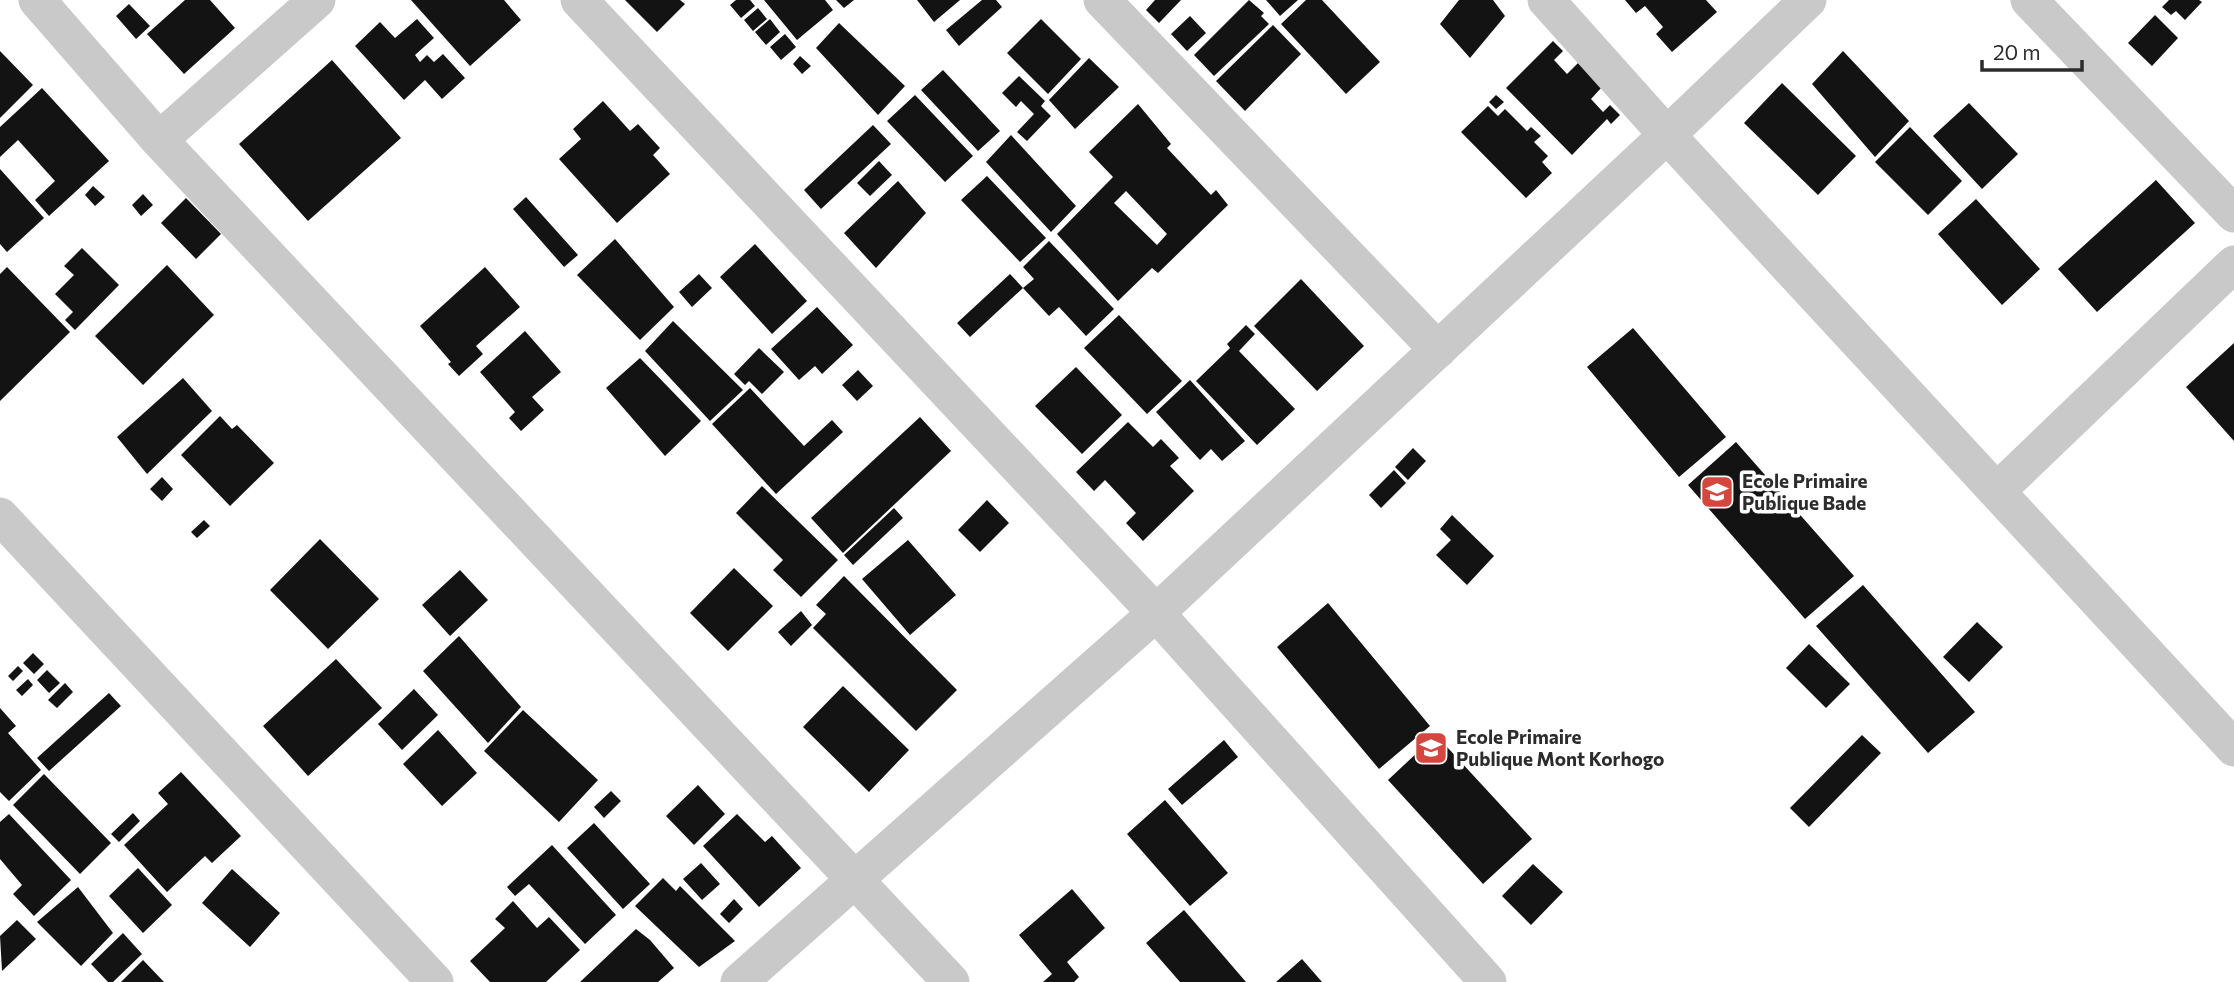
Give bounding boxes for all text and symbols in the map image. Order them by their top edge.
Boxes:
scale bar [1982,28,2082,72]
text: 20 m [1993,39,2041,64]
place label: Ecole Primaire Publique Bade [1742,469,1868,514]
school or university icon: Ecole Primaire Publique Bade [1698,473,1736,511]
place label: Ecole Primaire Publique Mont Korhogo [1456,725,1664,770]
school or university icon: Ecole Primaire Publique Mont Korhogo [1412,729,1450,767]

